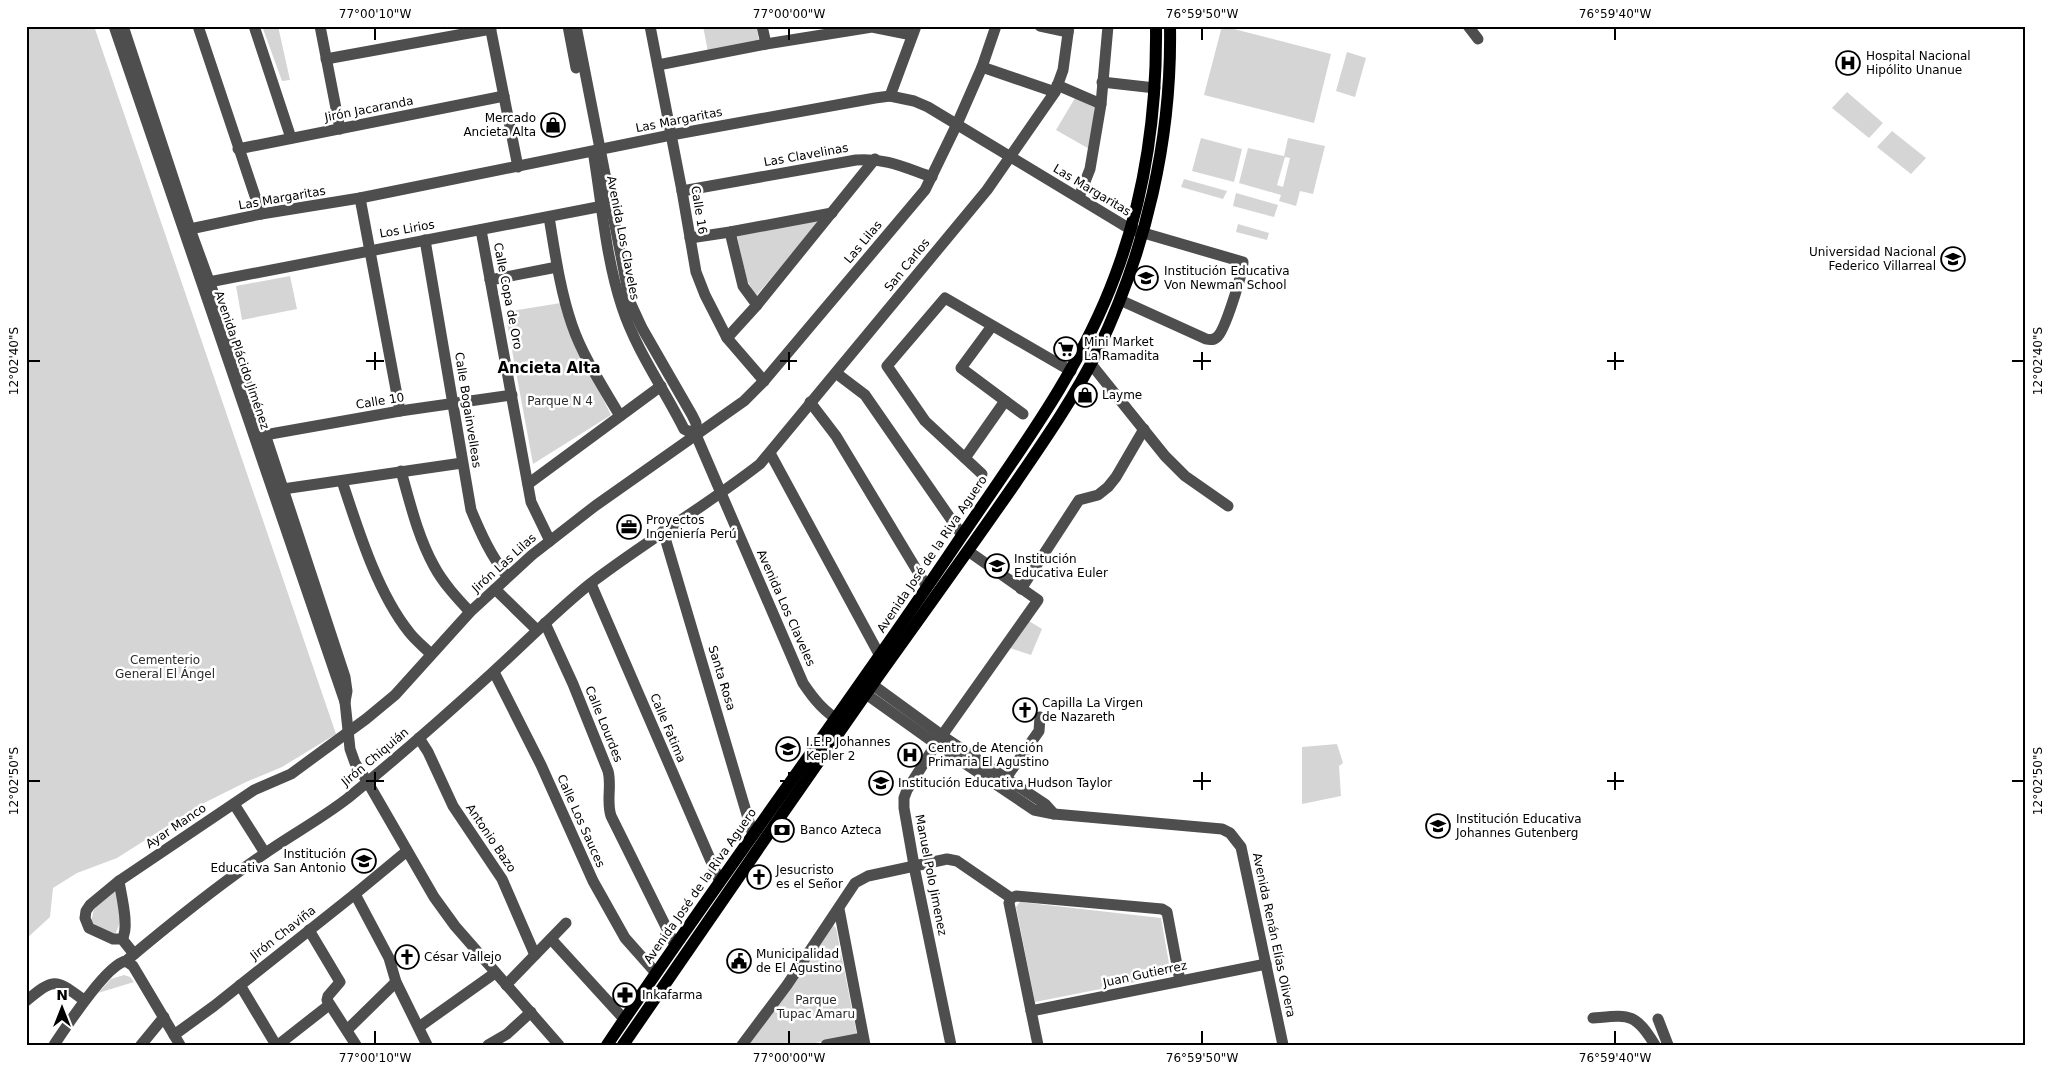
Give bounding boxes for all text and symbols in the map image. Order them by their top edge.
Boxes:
text: 77°00'10"W [339,7,411,21]
text: 77°00'00"W [753,7,825,21]
text: 76°59'50"W [1166,7,1238,21]
text: 76°59'40"W [1579,7,1651,21]
place label: Hospital Nacional Hipólito Unanue [1866,49,1971,77]
hospital icon: Hospital Nacional Hipólito Unanue [1835,50,1861,76]
street label: Jirón Jacaranda [323,94,415,125]
street label: Las Margaritas [634,105,724,135]
place label: Mercado Ancieta Alta [463,111,536,139]
shop icon: Mercado Ancieta Alta [540,112,566,138]
street label: Las Clavelinas [763,141,849,169]
street label: Las Margaritas [1051,161,1133,219]
street label: Avenida Los Claveles [604,175,642,301]
street label: Las Margaritas [237,183,327,213]
street label: Calle 16 [688,185,710,235]
street label: Los Lirios [378,217,436,241]
street label: Las Lilas [841,218,885,266]
street label: San Carlos [881,236,933,294]
street label: Calle Copa de Oro [491,241,525,351]
place label: Universidad Nacional Federico Villarreal [1809,245,1936,273]
school or university icon: Universidad Nacional Federico Villarreal [1940,246,1966,272]
place label: Institución Educativa Von Newman School [1164,264,1290,292]
school or university icon: Institución Educativa Von Newman School [1133,265,1159,291]
street label: Avenida Plácido Jiménez [212,289,272,431]
text: 12°02'40"S [7,327,21,395]
text: 12°02'40"S [2031,327,2045,395]
place label: Mini Market La Ramadita [1084,335,1159,363]
supermarket icon: Mini Market La Ramadita [1053,336,1079,362]
street label: Calle Bogainvelleas [452,351,484,469]
district label: Ancieta Alta [497,359,601,377]
shop icon: Layme [1072,382,1098,408]
place label: Layme [1102,388,1142,402]
street label: Calle 10 [355,390,405,412]
park label: Parque N 4 [527,394,593,408]
street label: Avenida José de la Riva Aguero [874,473,990,635]
place label: Proyectos Ingeniería Perú [646,513,737,541]
office icon: Proyectos Ingeniería Perú [616,514,642,540]
street label: Jirón Las Lilas [468,531,539,596]
street label: Avenida Los Claveles [754,548,818,668]
place label: Institución Educativa Euler [1014,552,1108,580]
school or university icon: Institución Educativa Euler [984,553,1010,579]
street label: Santa Rosa [705,644,739,712]
park label: Cementerio General El Ángel [115,653,215,681]
street label: Calle Lourdes [582,684,626,764]
street label: Calle Fatima [647,691,689,765]
place label: Capilla La Virgen de Nazareth [1042,696,1143,724]
church icon: Capilla La Virgen de Nazareth [1012,697,1038,723]
street label: Jirón Chiquián [338,725,411,790]
place label: I.E.P Johannes Kepler 2 [806,735,891,763]
school or university icon: I.E.P Johannes Kepler 2 [775,736,801,762]
place label: Centro de Atención Primaria El Agustino [928,741,1049,769]
hospital icon: Centro de Atención Primaria El Agustino [897,742,923,768]
text: 12°02'50"S [7,747,21,815]
text: 12°02'50"S [2031,747,2045,815]
school or university icon: Institución Educativa Hudson Taylor [868,770,894,796]
street label: Calle Los Sauces [554,772,608,870]
place label: Institución Educativa Hudson Taylor [898,776,1112,790]
street label: Ayar Manco [143,801,209,851]
street label: Antonio Bazo [463,801,519,875]
street label: Avenida José de la Riva Aguero [641,806,759,966]
place label: Institución Educativa Johannes Gutenberg [1455,812,1582,840]
street label: Manuel Polo Jimenez [912,813,950,937]
school or university icon: Institución Educativa Johannes Gutenberg [1425,813,1451,839]
bank icon: Banco Azteca [769,817,795,843]
place label: Banco Azteca [800,823,882,837]
place label: Institución Educativa San Antonio [210,847,346,875]
school or university icon: Institución Educativa San Antonio [351,848,377,874]
street label: Avenida Renán Elías Olivera [1250,851,1298,1019]
place label: Jesucristo es el Señor [775,863,843,891]
church icon: Jesucristo es el Señor [746,864,772,890]
street label: Jirón Chaviña [247,903,318,963]
church icon: César Vallejo [394,944,420,970]
place label: Municipalidad de El Agustino [756,947,842,975]
public building icon: Municipalidad de El Agustino [726,948,752,974]
place label: César Vallejo [424,950,501,964]
street label: Juan Gutierrez [1101,958,1188,990]
pharmacy icon: Inkafarma [612,982,638,1008]
north arrow [38,984,88,1034]
text: N [56,987,68,1003]
place label: Inkafarma [642,988,703,1002]
park label: Parque Tupac Amaru [776,993,855,1021]
text: 77°00'10"W [339,1051,411,1065]
text: 77°00'00"W [753,1051,825,1065]
text: 76°59'50"W [1166,1051,1238,1065]
text: 76°59'40"W [1579,1051,1651,1065]

